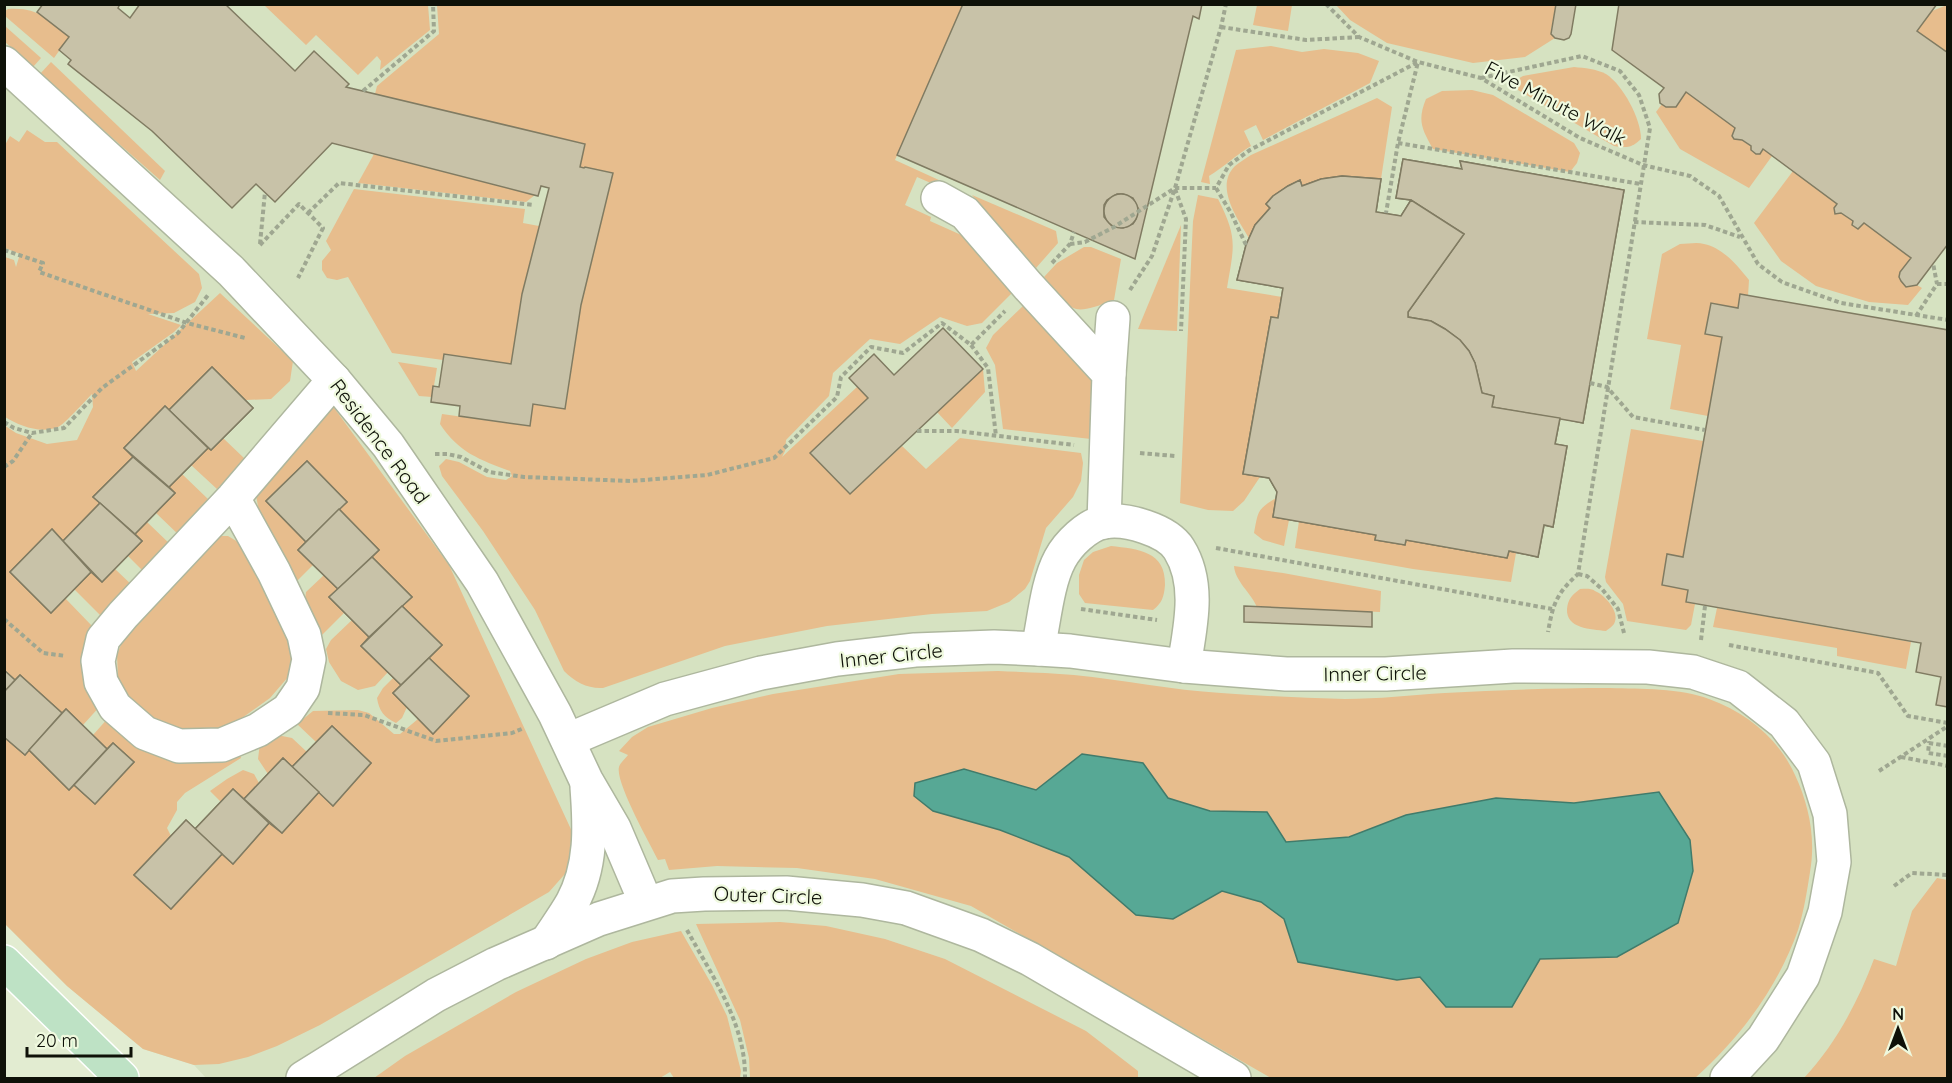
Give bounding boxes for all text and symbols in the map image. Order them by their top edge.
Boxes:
street label: Five Minute Walk [1481,55,1631,151]
street label: Residence Road [325,374,435,508]
street label: Inner Circle [838,637,944,673]
street label: Inner Circle [1323,660,1427,686]
street label: Outer Circle [713,881,823,909]
north arrow [1868,999,1928,1059]
text: N [1892,1004,1904,1024]
scale bar [27,1020,130,1058]
text: 20 m [36,1029,78,1052]

